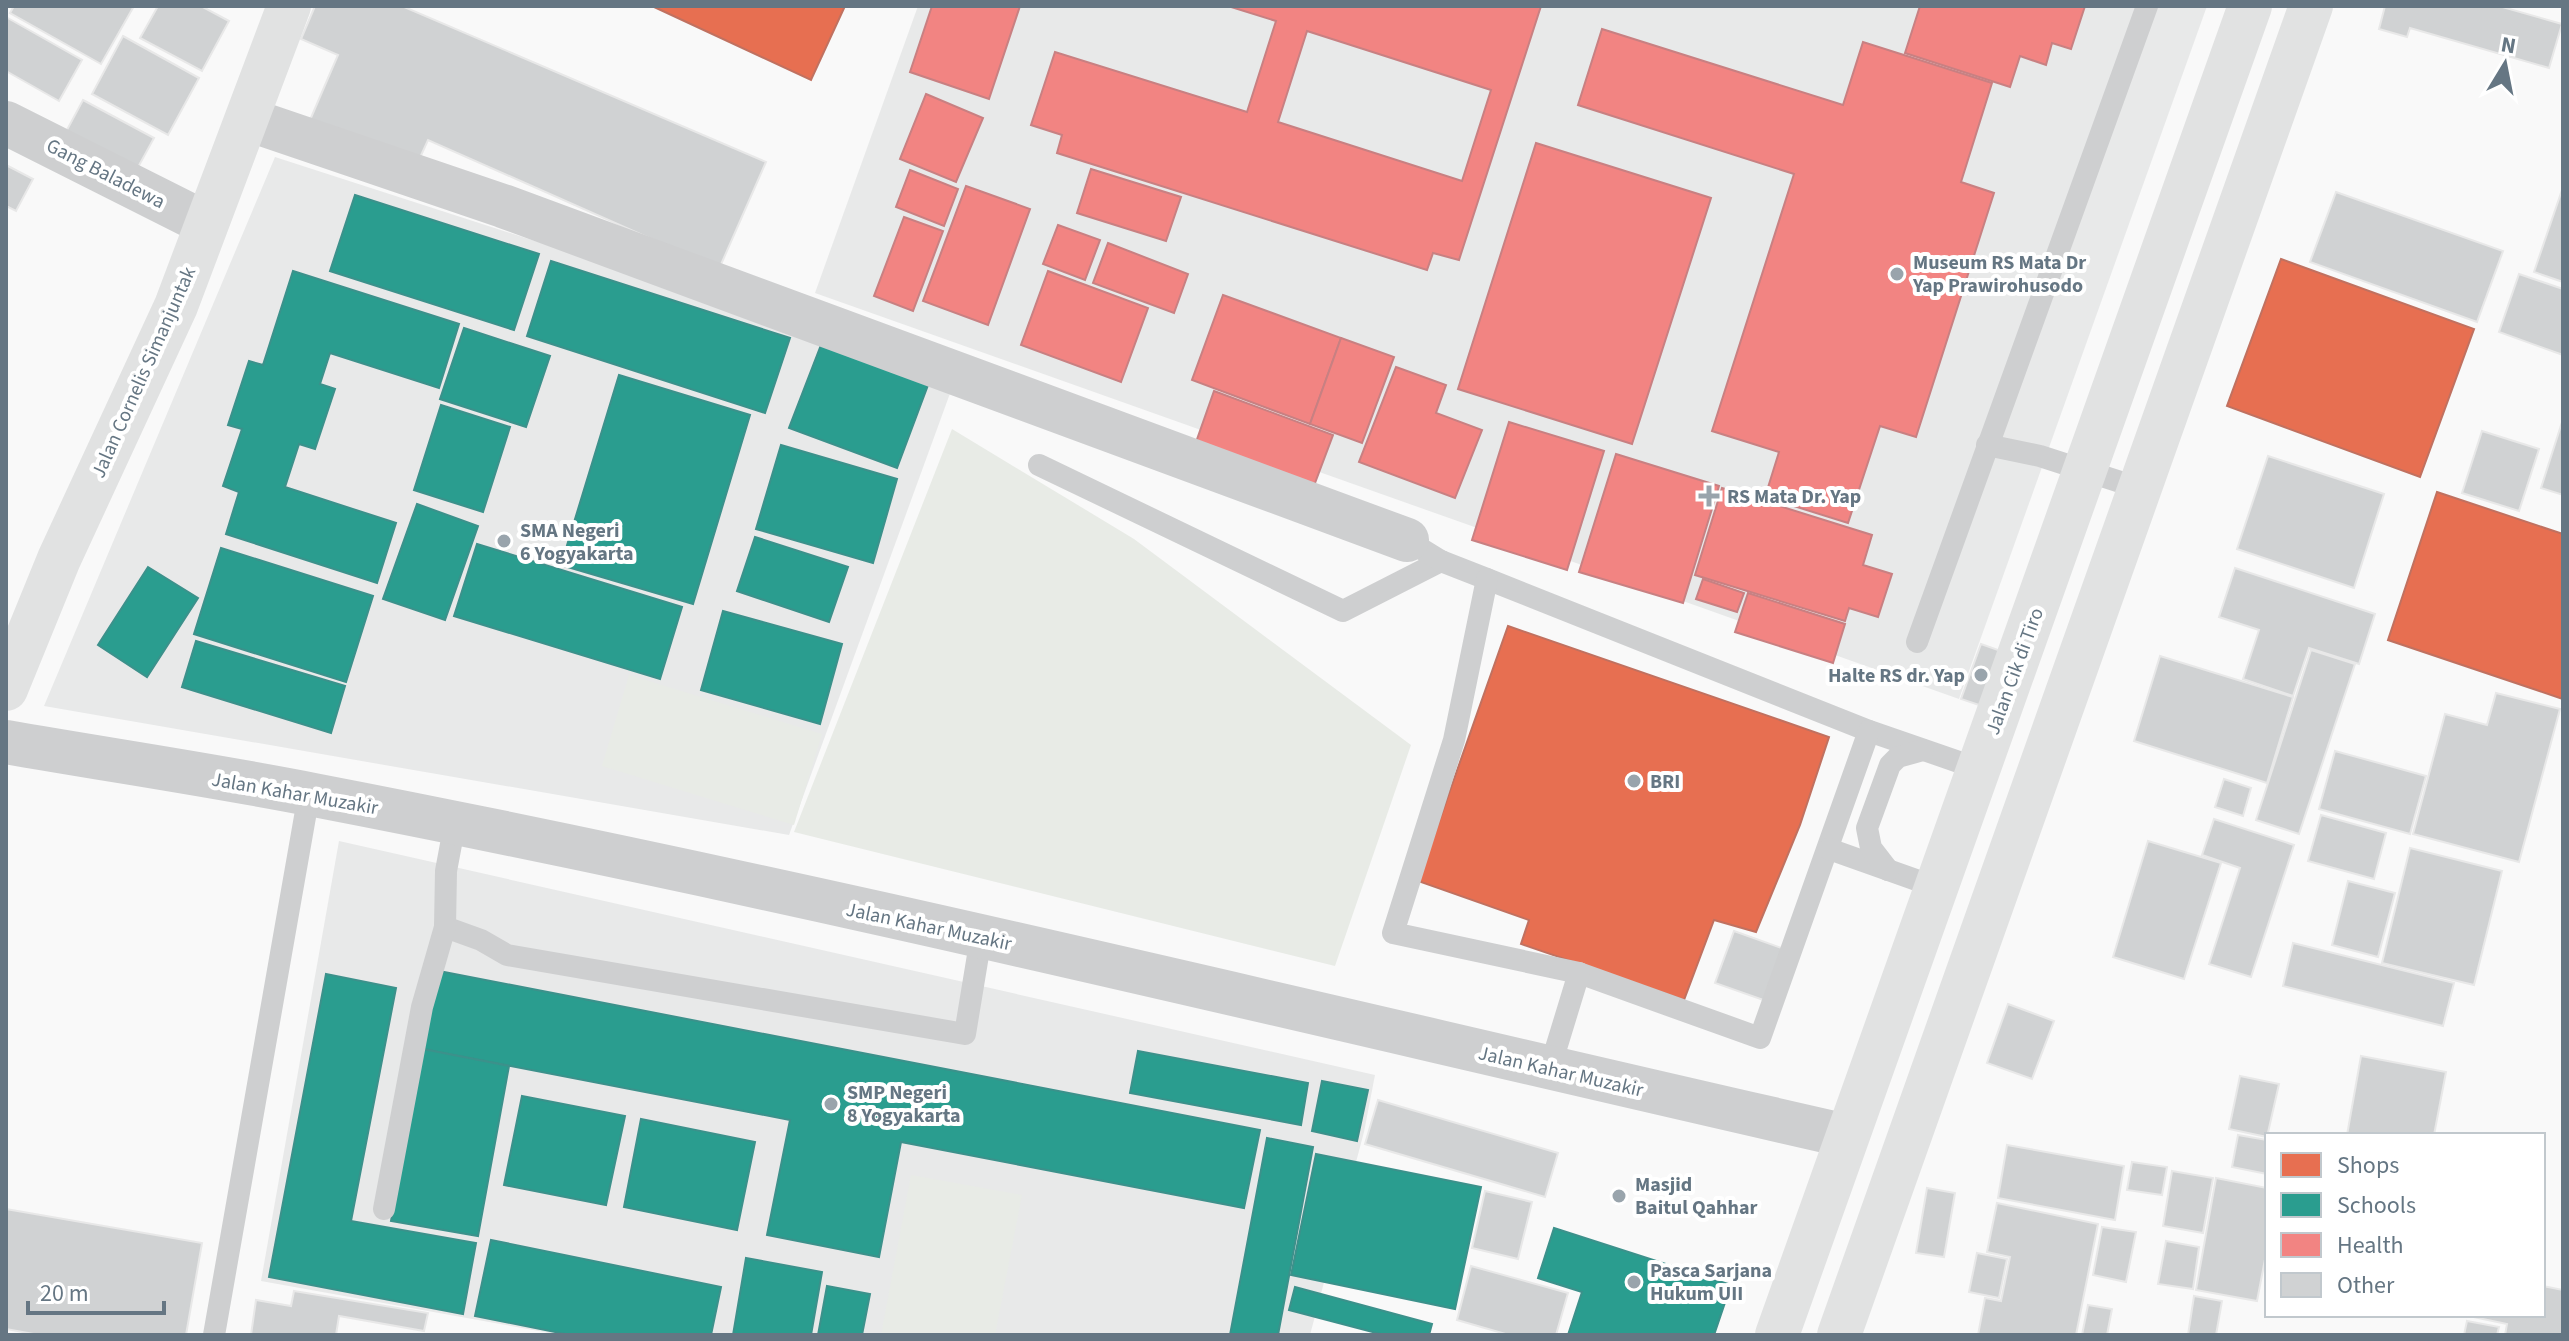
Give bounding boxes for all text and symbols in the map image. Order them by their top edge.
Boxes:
north arrow [2465,24,2545,104]
text: N [2498,28,2518,62]
street label: Gang Baladewa [41,132,170,216]
place label: Museum RS Mata Dr Yap Prawirohusodo [1912,249,2086,300]
street label: Jalan Cornelis Simanjuntak [85,262,203,482]
marker: Museum RS Mata Dr Yap Prawirohusodo [1888,265,1906,283]
place label: RS Mata Dr. Yap [1727,483,1861,511]
marker: RS Mata Dr. Yap [1698,485,1720,507]
place label: SMA Negeri 6 Yogyakarta [520,517,633,568]
marker: SMA Negeri 6 Yogyakarta [495,532,513,550]
street label: Jalan Cik di Tiro [1979,604,2051,739]
place label: Halte RS dr. Yap [1828,662,1965,690]
marker: Halte RS dr. Yap [1972,666,1990,684]
street label: Jalan Kahar Muzakir [209,766,380,822]
place label: BRI [1650,768,1680,796]
marker: BRI [1625,772,1643,790]
street label: Jalan Kahar Muzakir [843,896,1014,958]
street label: Jalan Kahar Muzakir [1475,1039,1646,1105]
place label: SMP Negeri 8 Yogyakarta [847,1079,960,1130]
marker: SMP Negeri 8 Yogyakarta [822,1095,840,1113]
legend [2265,1133,2545,1317]
text: Shops [2337,1148,2399,1183]
place label: Masjid Baitul Qahhar [1635,1171,1757,1222]
marker: Masjid Baitul Qahhar [1610,1187,1628,1205]
text: Schools [2337,1188,2416,1223]
text: Health [2337,1228,2404,1263]
place label: Pasca Sarjana Hukum UII [1650,1257,1772,1308]
scale bar [28,1265,164,1315]
text: Other [2337,1268,2395,1303]
marker: Pasca Sarjana Hukum UII [1625,1273,1643,1291]
text: 20 m [40,1276,89,1311]

